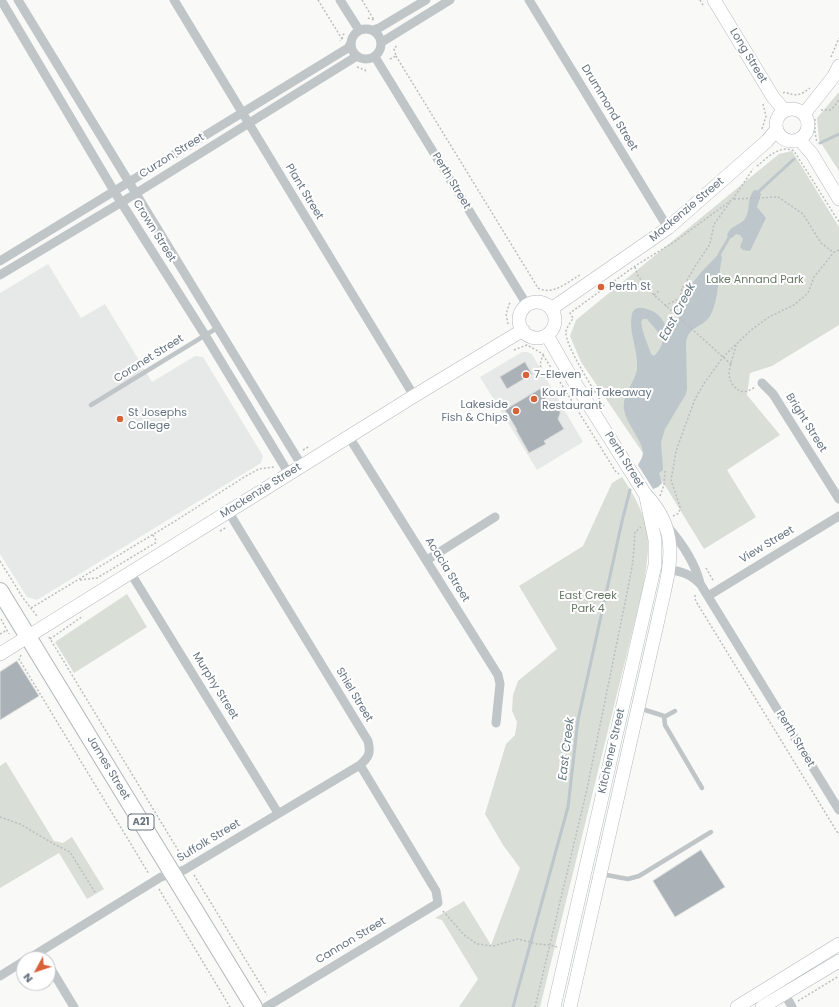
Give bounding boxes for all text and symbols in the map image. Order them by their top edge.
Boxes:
street label: Long Street [727,26,769,86]
street label: Drummond Street [578,62,640,154]
street label: Curzon Street [137,131,207,181]
street label: Perth Street [429,150,473,212]
street label: Plant Street [282,162,326,222]
street label: Mackenzie Street [647,175,727,245]
street label: Crown Street [130,197,178,265]
park label: Lake Annand Park [706,273,804,287]
place label: Perth St [609,280,651,294]
water label: East Creek [657,281,699,343]
marker: Perth St [596,282,606,292]
street label: Coronet Street [112,332,186,386]
place label: 7-Eleven [534,368,581,382]
marker: 7-Eleven [521,370,531,380]
place label: Kour Thai Takeaway Restaurant [542,386,652,412]
street label: Bright Street [783,391,829,455]
marker: Kour Thai Takeaway Restaurant [529,394,539,404]
place label: Lakeside Fish & Chips [442,398,508,424]
place label: St Josephs College [128,406,187,432]
marker: Lakeside Fish & Chips [511,406,521,416]
marker: St Josephs College [115,414,125,424]
street label: Perth Street [602,430,646,490]
street label: Mackenzie Street [218,461,304,521]
street label: View Street [737,524,797,566]
street label: Acacia Street [422,535,472,605]
park label: East Creek Park 4 [559,589,617,615]
street label: Murphy Street [189,650,241,722]
street label: Shiel Street [333,666,375,724]
street label: Kitchener Street [596,707,628,795]
street label: Perth Street [773,708,817,770]
water label: East Creek [556,717,578,781]
street label: James Street [84,734,132,802]
road number: A21 [128,814,154,830]
street label: Suffolk Street [175,817,243,865]
street label: Cannon Street [314,915,388,967]
north arrow [16,951,56,991]
text: N [19,970,36,986]

